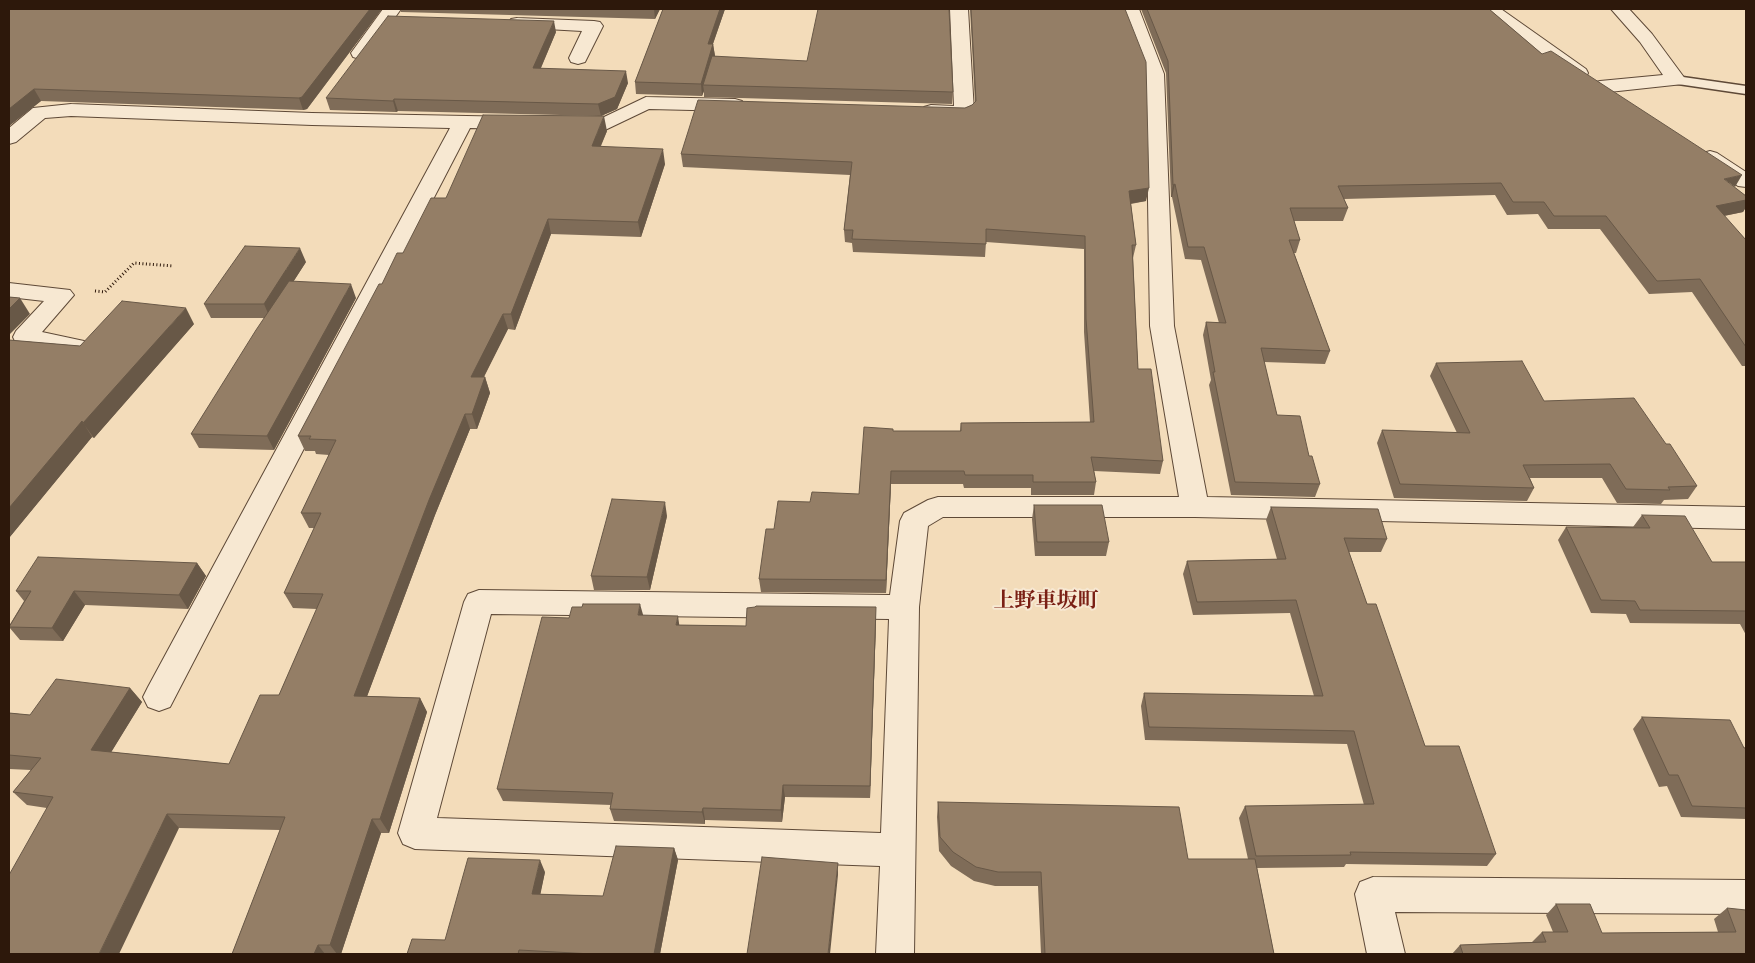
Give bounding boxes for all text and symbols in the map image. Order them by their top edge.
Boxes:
district label: 上野車坂町 [994,590,1098,616]

